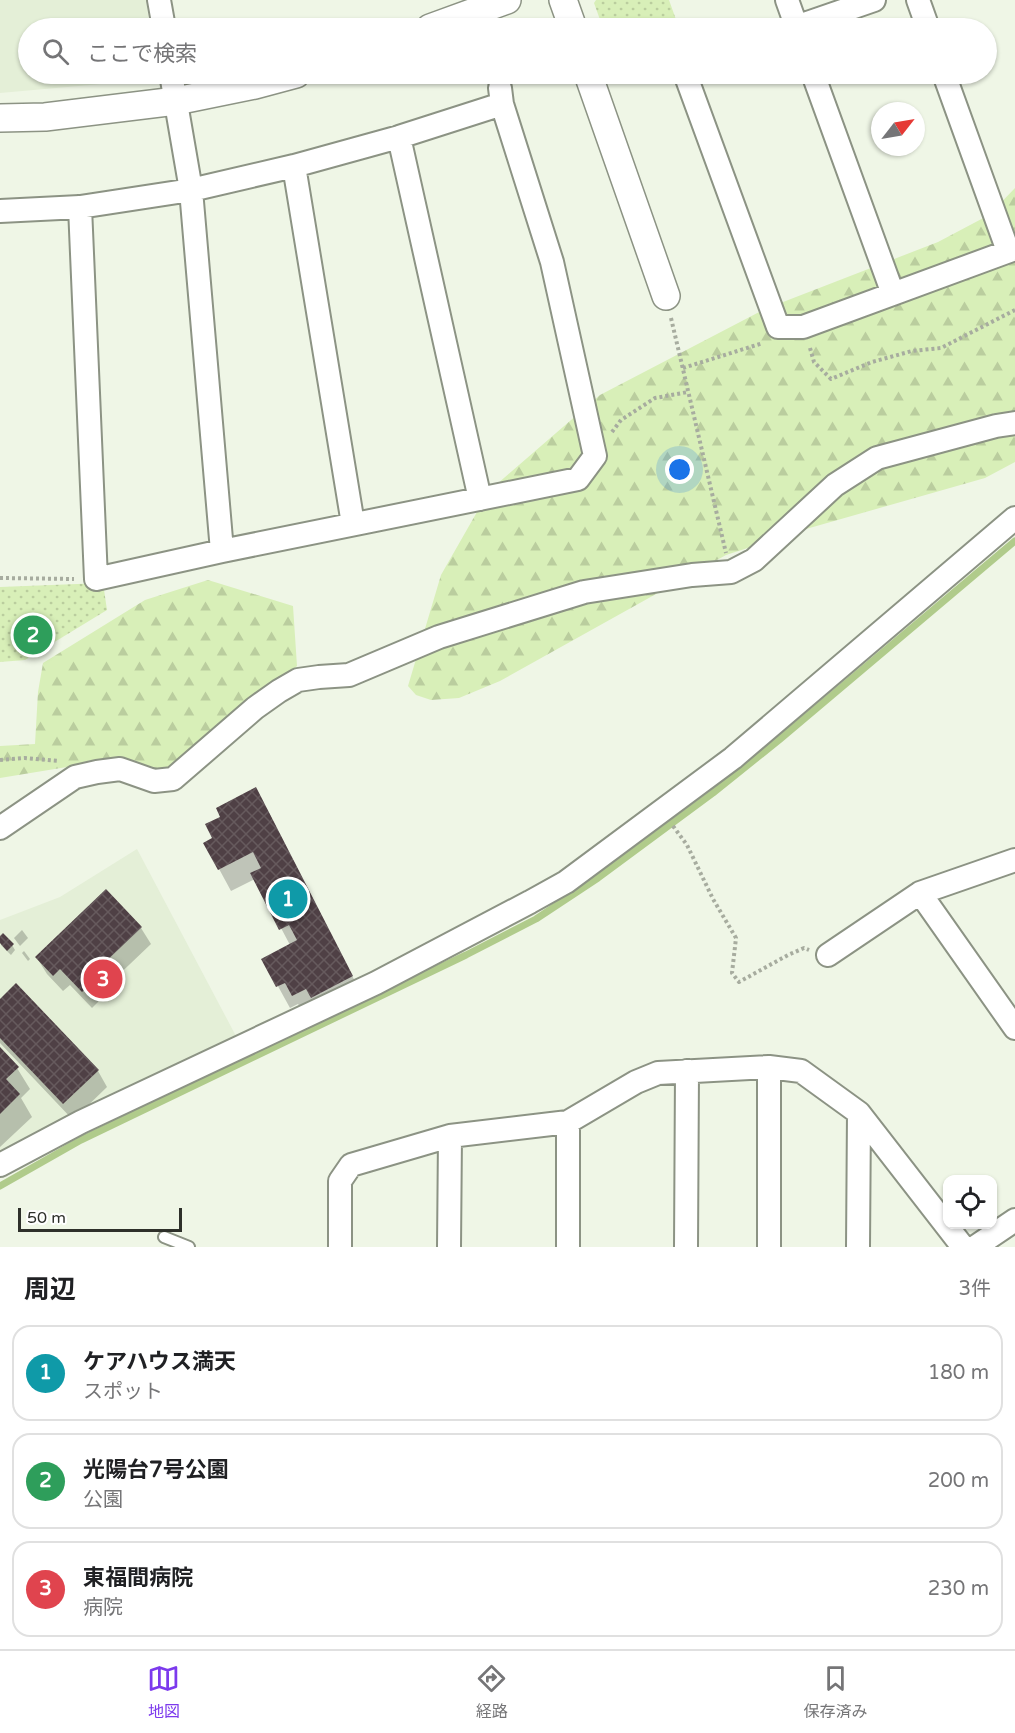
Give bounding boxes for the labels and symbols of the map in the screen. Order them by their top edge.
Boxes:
north arrow [871,102,925,156]
your location [665,455,694,484]
pin: 2 [14,612,52,658]
pin: 1 [268,876,308,922]
pin: 3 [84,956,122,1002]
scale bar [18,1205,182,1232]

